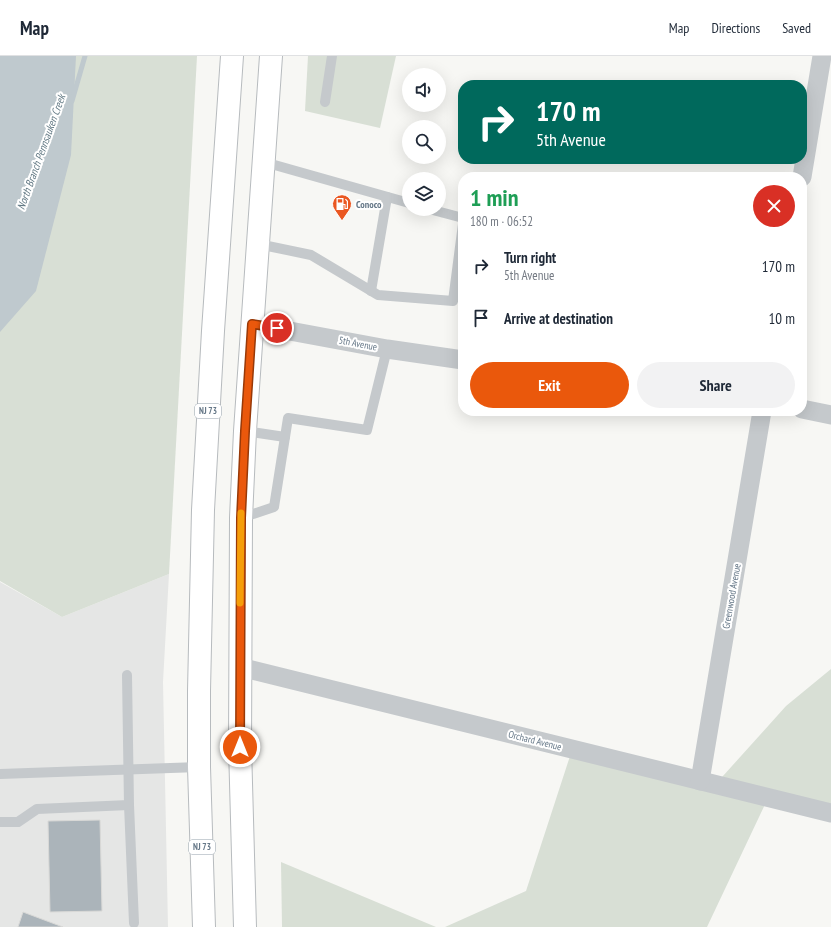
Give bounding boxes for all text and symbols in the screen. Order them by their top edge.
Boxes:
text: Map [20,16,49,40]
text: Map [669,19,689,37]
text: Directions [711,19,760,37]
text: Saved [782,19,811,37]
map controls [402,68,446,216]
button: sound [402,68,446,112]
water label: North Branch Pennsauken Creek [14,91,69,211]
text: 170 m [536,92,600,129]
icon: right [470,96,522,148]
button: search [402,120,446,164]
text: 5th Avenue [536,128,606,151]
button: layers [402,172,446,216]
text: 1 min [470,182,518,213]
button: close [753,185,795,227]
fuel station icon: Conoco [331,193,353,221]
place label: Conoco [356,198,382,211]
text: 180 m · 06:52 [470,213,533,230]
text: Turn right [504,248,556,267]
icon: right [470,255,492,277]
text: 170 m [762,257,795,276]
text: 5th Avenue [504,267,554,284]
icon: arrive [470,307,492,329]
text: Arrive at destination [504,309,613,328]
text: 10 m [769,309,795,328]
pin [260,311,294,345]
icon: arrive [266,317,288,339]
street label: 5th Avenue [338,333,378,354]
button: Exit [470,362,629,408]
button: Share [637,362,795,408]
road number: NJ 73 [195,404,221,418]
street label: Greenwood Avenue [719,562,744,630]
position arrow [219,726,261,768]
street label: Orchard Avenue [507,728,563,753]
road number: NJ 73 [189,840,215,854]

